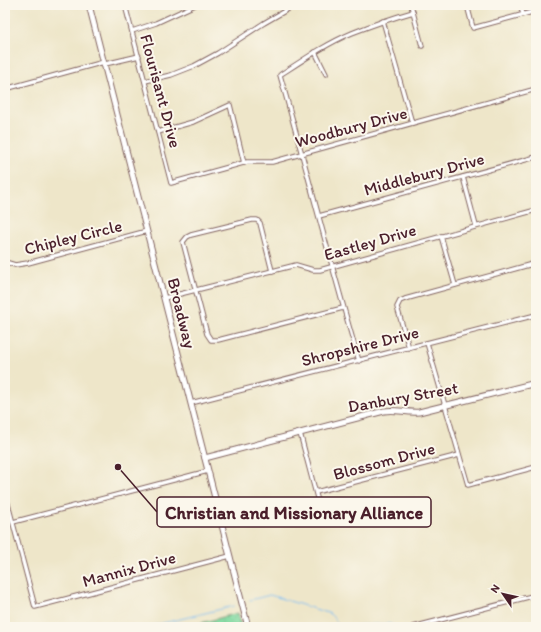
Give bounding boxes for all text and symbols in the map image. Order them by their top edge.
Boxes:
street label: Flourisant Drive [136,32,186,150]
street label: Woodbury Drive [293,102,409,152]
street label: Middlebury Drive [362,148,486,200]
street label: Chipley Circle [22,215,124,259]
street label: Eastley Drive [322,219,418,265]
street label: Broadway [164,276,200,350]
street label: Shropshire Drive [299,322,421,370]
street label: Danbury Street [346,377,460,417]
street label: Blossom Drive [331,438,437,484]
callout: Christian and Missionary Alliance [157,497,431,527]
text: Christian and Missionary Alliance [165,502,423,524]
street label: Mannix Drive [80,547,178,591]
north arrow [483,574,523,614]
text: N [488,582,503,595]

